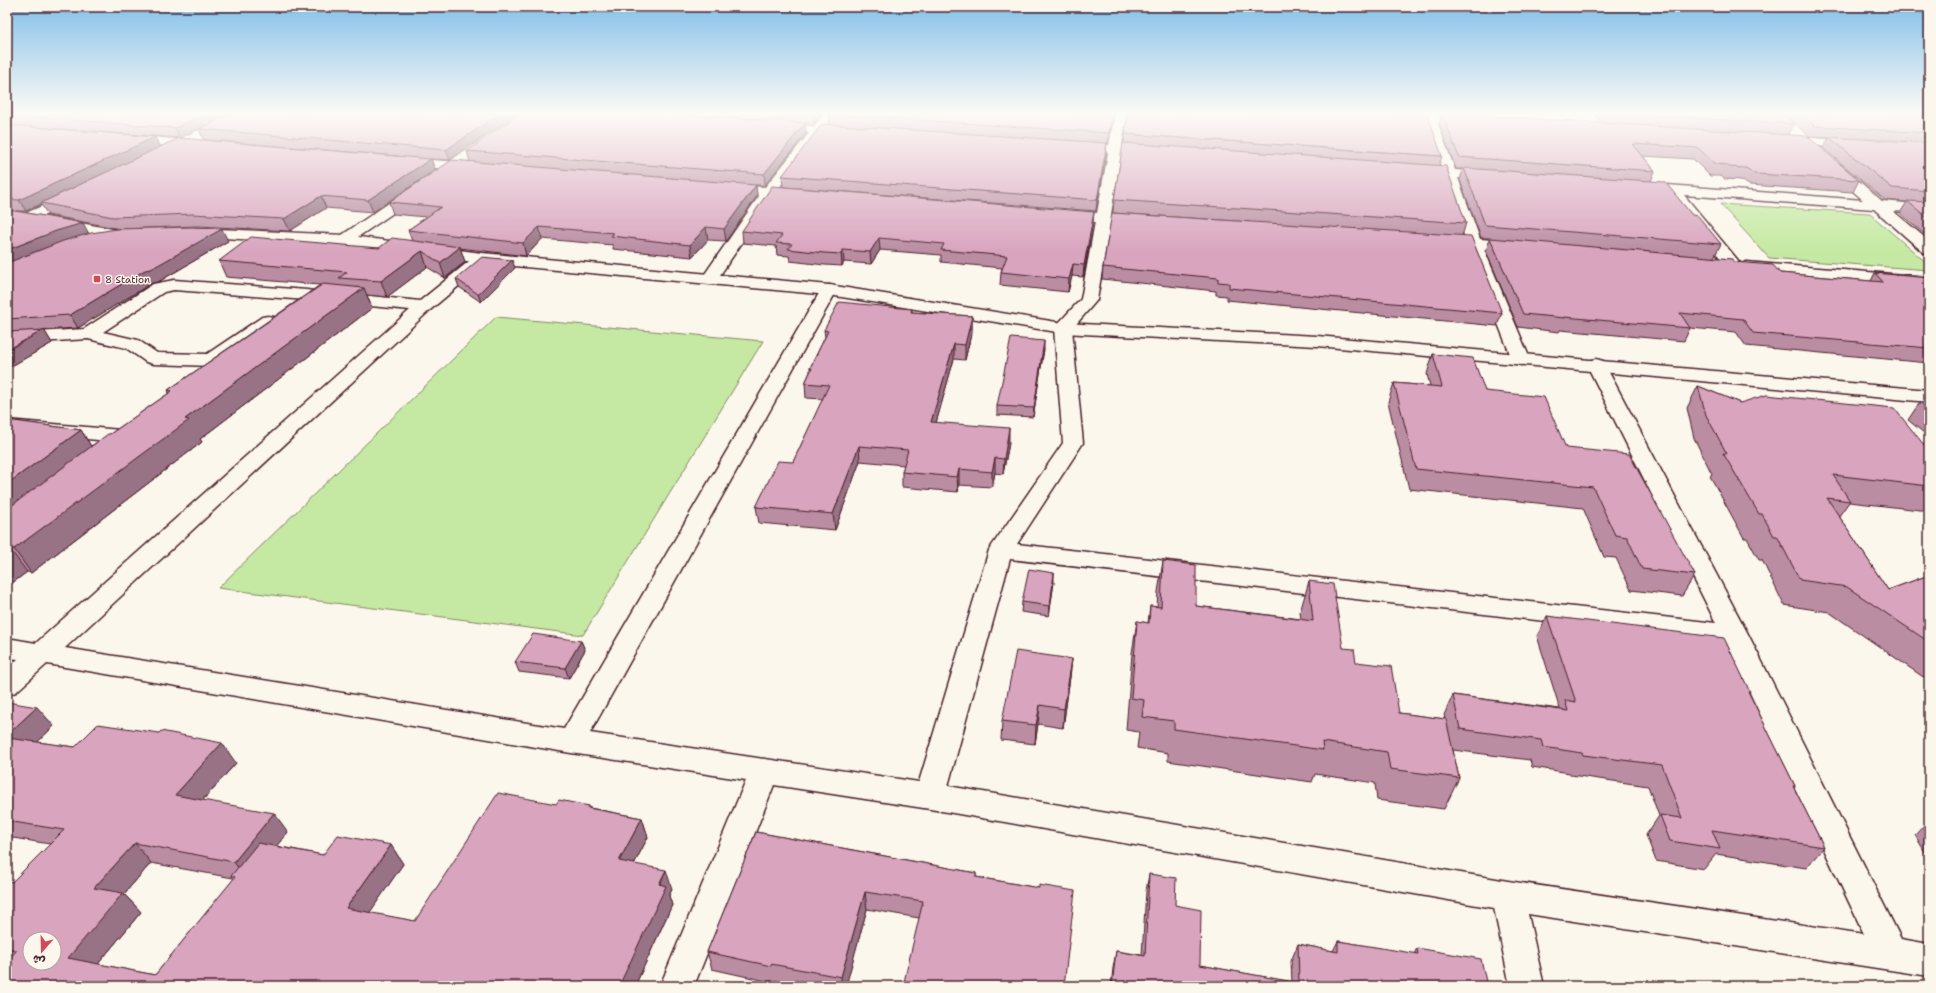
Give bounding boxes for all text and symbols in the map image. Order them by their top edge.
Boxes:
place label: 8 Station [105,273,150,286]
marker: 8 Station [92,274,102,284]
north arrow [22,931,62,971]
text: ش [30,951,47,969]

